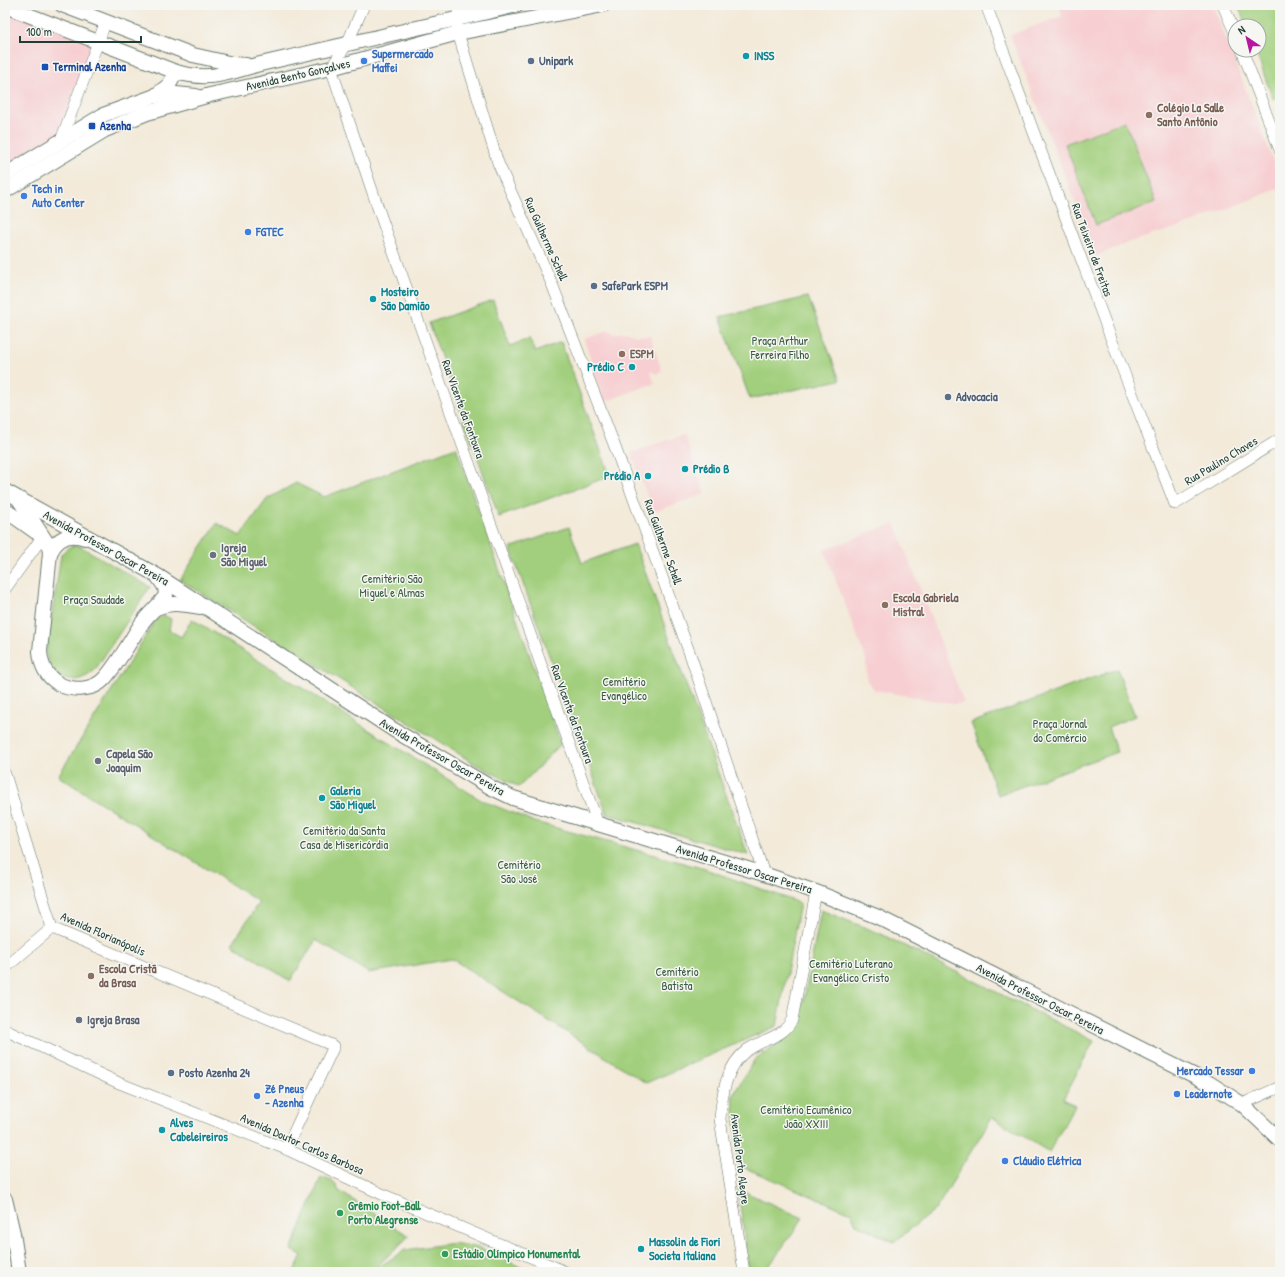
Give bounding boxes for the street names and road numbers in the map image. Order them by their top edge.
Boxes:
street label: Avenida Bento Gonçalves [244,54,352,95]
street label: Rua Guilherme Schell [521,194,573,284]
street label: Rua Teixeira de Freitas [1068,201,1117,299]
street label: Rua Vicente da Fontoura [438,357,489,461]
street label: Rua Paulino Chaves [1181,432,1261,489]
street label: Rua Guilherme Schell [640,497,687,588]
street label: Avenida Professor Oscar Pereira [40,506,172,589]
street label: Rua Vicente da Fontoura [547,662,598,766]
street label: Avenida Professor Oscar Pereira [377,714,508,799]
street label: Avenida Professor Oscar Pereira [674,840,815,897]
street label: Avenida Florianópolis [58,907,149,960]
street label: Avenida Professor Oscar Pereira [973,959,1107,1038]
street label: Avenida Doutor Carlos Barbosa [238,1109,367,1179]
street label: Avenida Porto Alegre [727,1113,755,1205]

